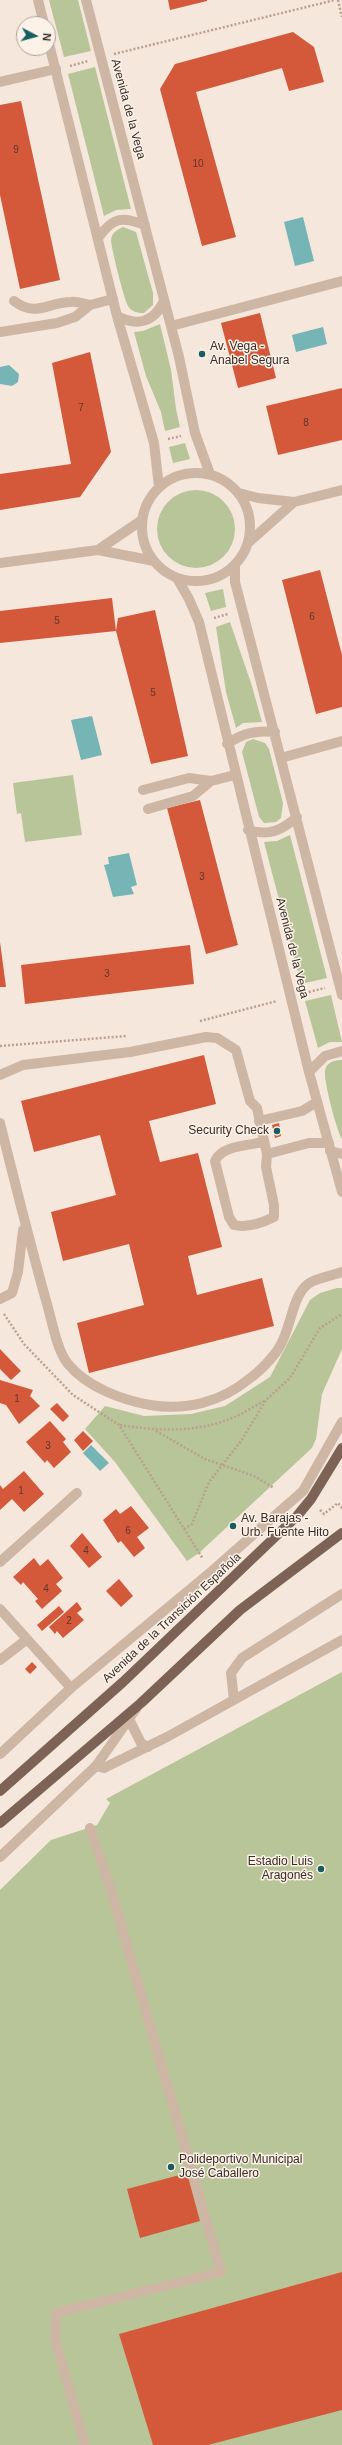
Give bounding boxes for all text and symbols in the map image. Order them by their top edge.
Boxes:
north arrow [16,16,56,56]
text: N [41,33,53,42]
street label: Avenida de la Vega [108,57,148,161]
house number: 9 [13,144,19,156]
house number: 10 [192,158,204,170]
place label: Av. Vega - Anabel Segura [210,340,289,368]
marker: Av. Vega - Anabel Segura [197,349,207,359]
house number: 7 [78,402,84,414]
house number: 8 [303,417,309,429]
house number: 6 [309,611,315,623]
house number: 5 [54,615,60,627]
house number: 5 [150,687,156,699]
house number: 3 [199,871,205,883]
street label: Avenida de la Vega [273,896,311,1000]
house number: 3 [104,968,110,980]
place label: Security Check [188,1124,269,1138]
marker: Security Check [272,1126,282,1136]
house number: 1 [14,1393,20,1405]
house number: 3 [45,1440,51,1452]
house number: 1 [18,1485,24,1497]
place label: Av. Barajas - Urb. Fuente Hito [241,1512,329,1540]
marker: Av. Barajas - Urb. Fuente Hito [228,1521,238,1531]
house number: 6 [125,1525,131,1537]
house number: 4 [83,1545,89,1557]
street label: Avenida de la Transición Española [100,1550,244,1686]
house number: 4 [43,1583,49,1595]
house number: 2 [66,1615,72,1627]
place label: Estadio Luis Aragonés [248,1855,313,1883]
marker: Estadio Luis Aragonés [316,1864,326,1874]
place label: Polideportivo Municipal José Caballero [179,2153,302,2181]
marker: Polideportivo Municipal José Caballero [166,2162,176,2172]

